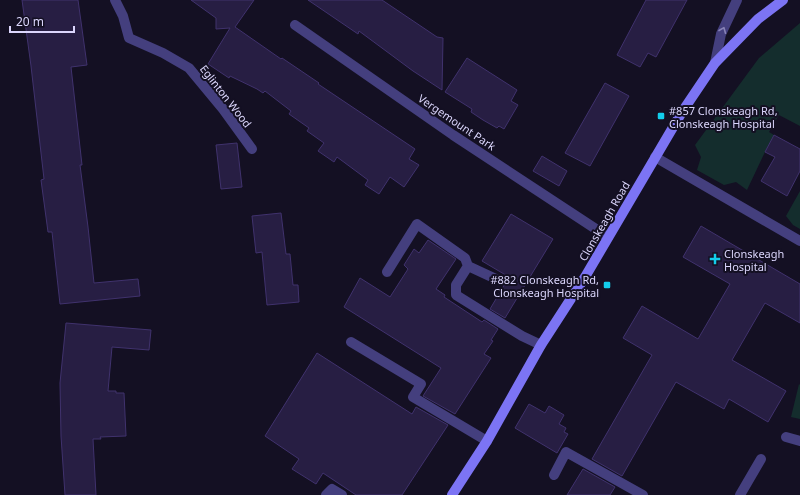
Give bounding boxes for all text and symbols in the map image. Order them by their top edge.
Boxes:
scale bar [10,8,74,34]
text: 20 m [16,13,44,30]
one-way arrow [719,27,727,34]
street label: Eglinton Wood [197,62,255,130]
street label: Vergemount Park [415,90,499,154]
place label: #857 Clonskeagh Rd, Clonskeagh Hospital [669,103,778,131]
marker: #857 Clonskeagh Rd, Clonskeagh Hospital [656,111,666,121]
street label: Clonskeagh Road [575,178,633,264]
place label: Clonskeagh Hospital [724,246,784,274]
marker: Clonskeagh Hospital [709,253,721,265]
place label: #882 Clonskeagh Rd, Clonskeagh Hospital [490,272,599,300]
marker: #882 Clonskeagh Rd, Clonskeagh Hospital [602,280,612,290]

